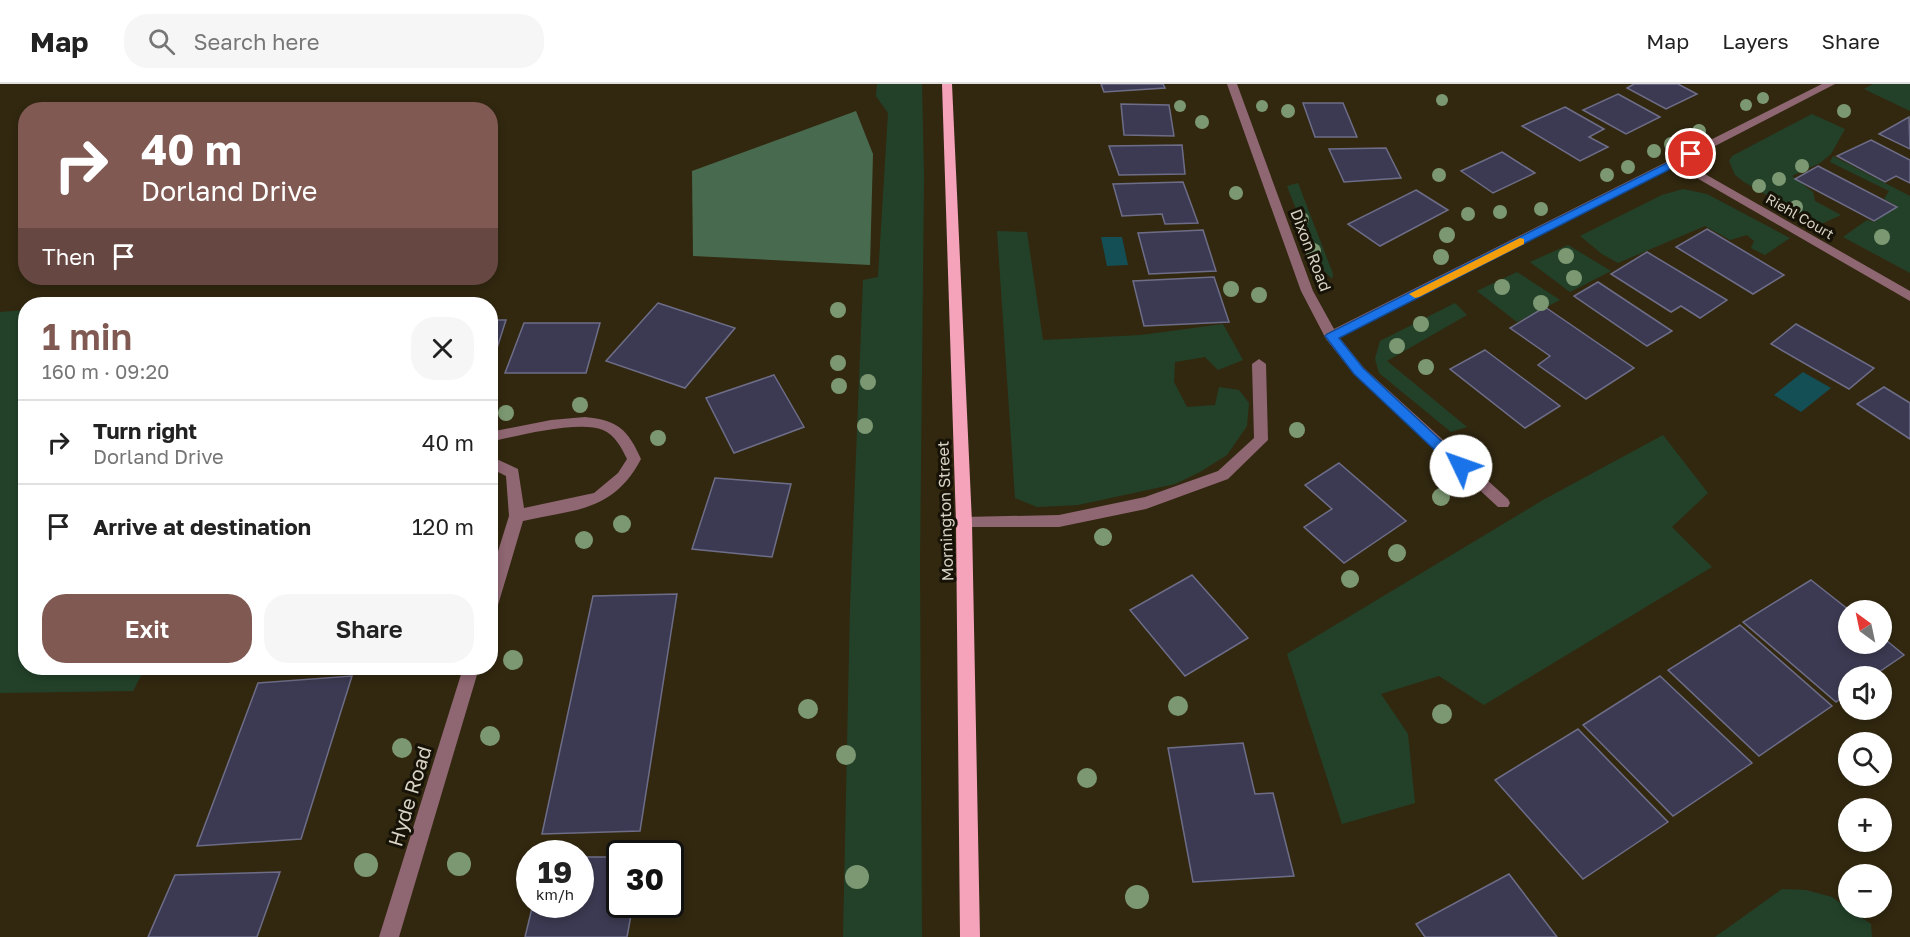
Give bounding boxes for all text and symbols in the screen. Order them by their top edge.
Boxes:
search box [124,14,544,68]
text: Map [30,25,88,58]
icon: search [145,25,178,58]
text: Search here [193,28,319,55]
text: Map [1646,28,1689,54]
text: Layers [1722,28,1789,54]
text: Share [1822,28,1880,54]
text: 40 m [141,124,242,174]
icon: right [42,126,120,204]
pin [1665,128,1716,179]
icon: arrive [1674,137,1707,170]
text: Dorland Drive [141,175,317,207]
street label: Riehl Court [1763,190,1837,242]
street label: Dixon Road [1286,206,1336,294]
icon: arrive [107,240,140,273]
text: Then [42,243,95,270]
text: 1 min [42,315,132,358]
button: close [411,317,474,380]
text: 160 m · 09:20 [42,359,169,383]
text: Turn right [93,417,197,444]
icon: right [42,426,75,459]
text: 40 m [422,429,474,456]
position arrow [1429,434,1493,498]
street label: Mornington Street [933,440,957,582]
text: Dorland Drive [93,444,224,468]
icon: arrive [42,510,75,543]
text: Arrive at destination [93,513,311,540]
text: 120 m [412,513,474,540]
button: Exit [42,594,252,663]
button: Share [264,594,474,663]
north arrow [1838,600,1892,654]
map controls [1838,600,1892,918]
button: sound [1838,666,1892,720]
button: search [1838,732,1892,786]
street label: Hyde Road [382,743,436,849]
button: + [1838,798,1892,852]
speed limit sign: 30 [606,840,684,918]
text: 19 [538,854,572,890]
button: − [1838,864,1892,918]
text: km/h [536,885,574,903]

